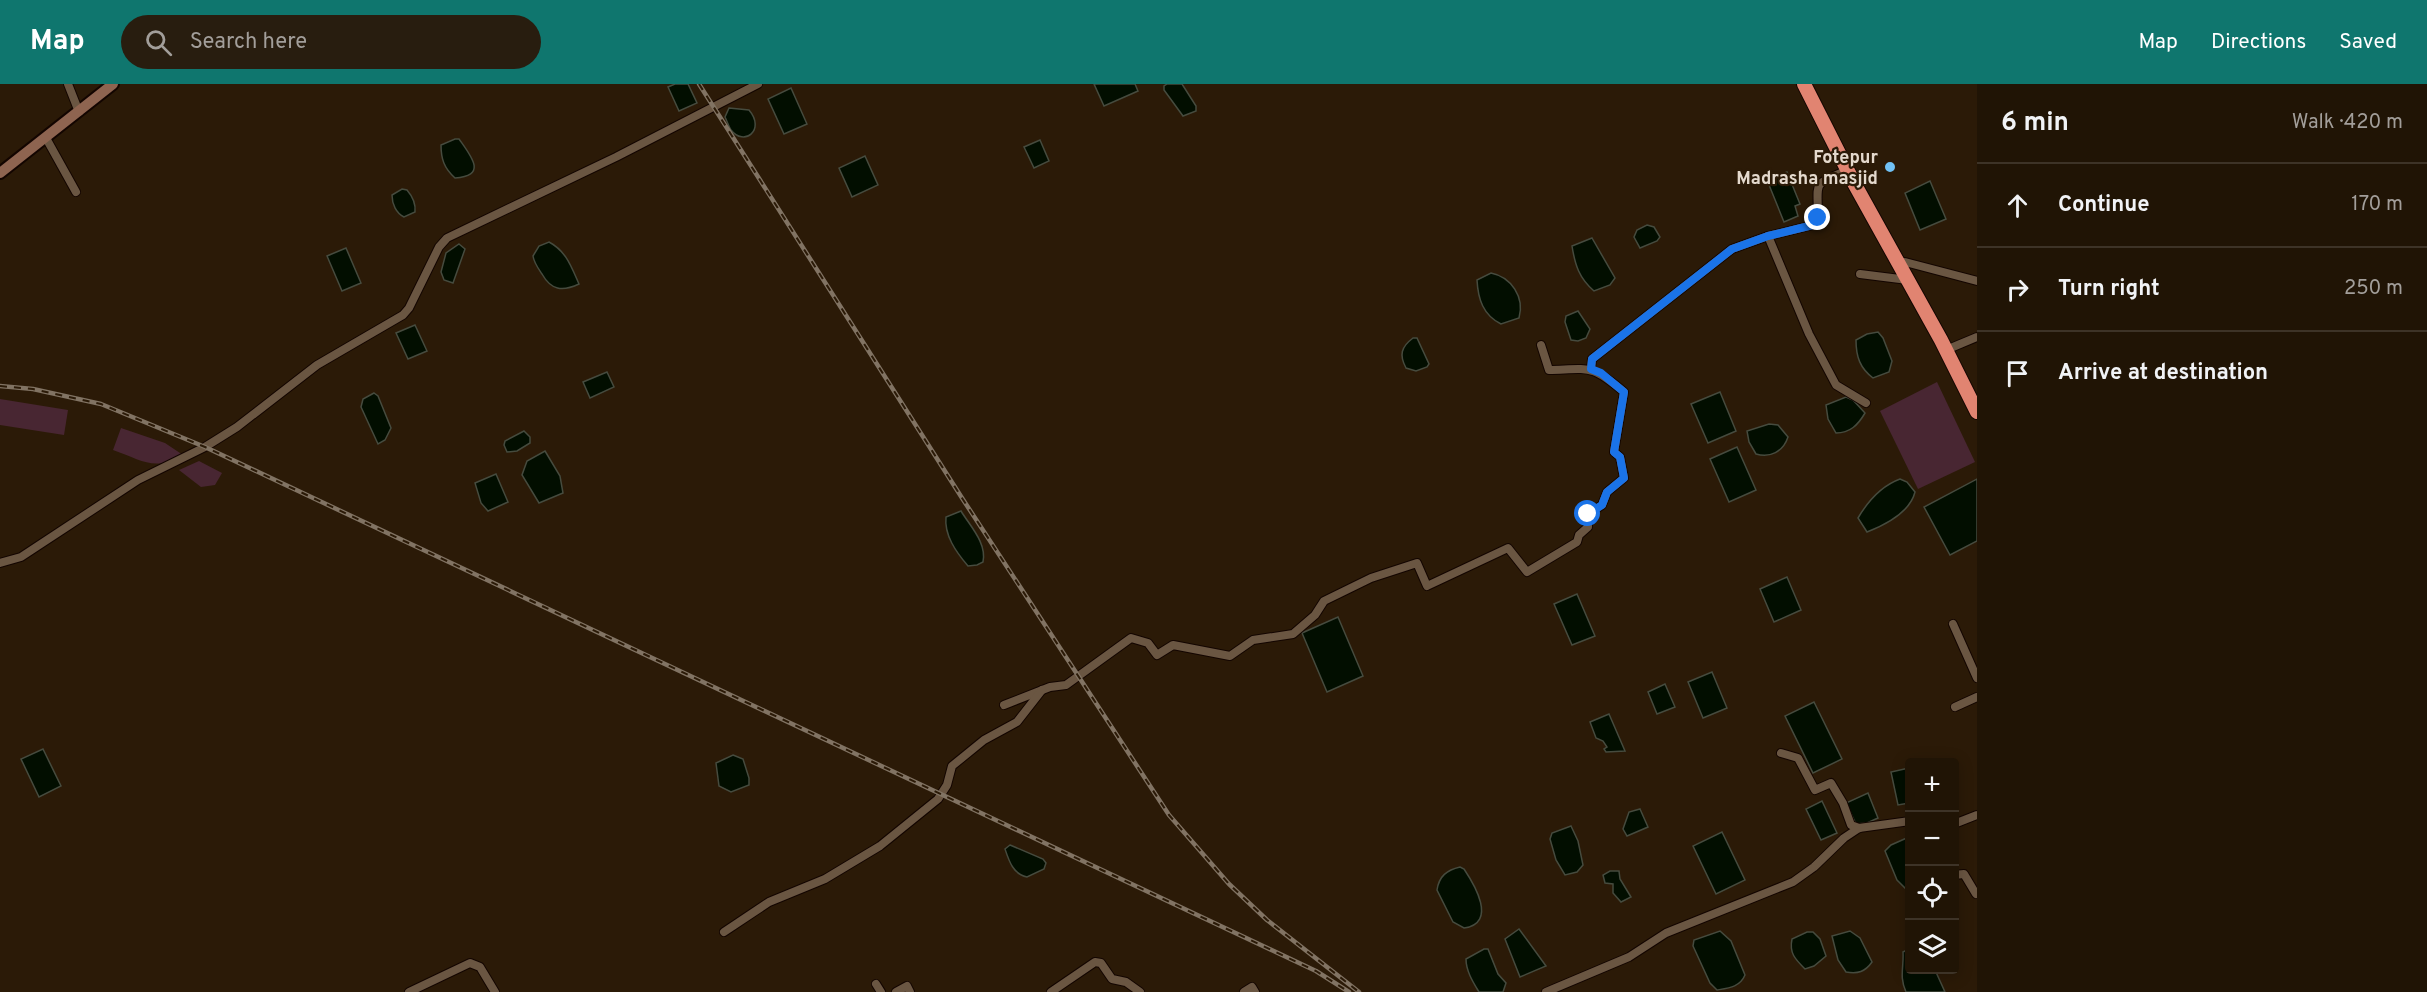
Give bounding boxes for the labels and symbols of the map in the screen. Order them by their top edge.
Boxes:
place label: Fotepur Madrasha masjid [1736,147,1879,191]
marker: Fotepur Madrasha masjid [1883,160,1897,174]
route end [1804,204,1830,230]
route start [1574,500,1600,526]

